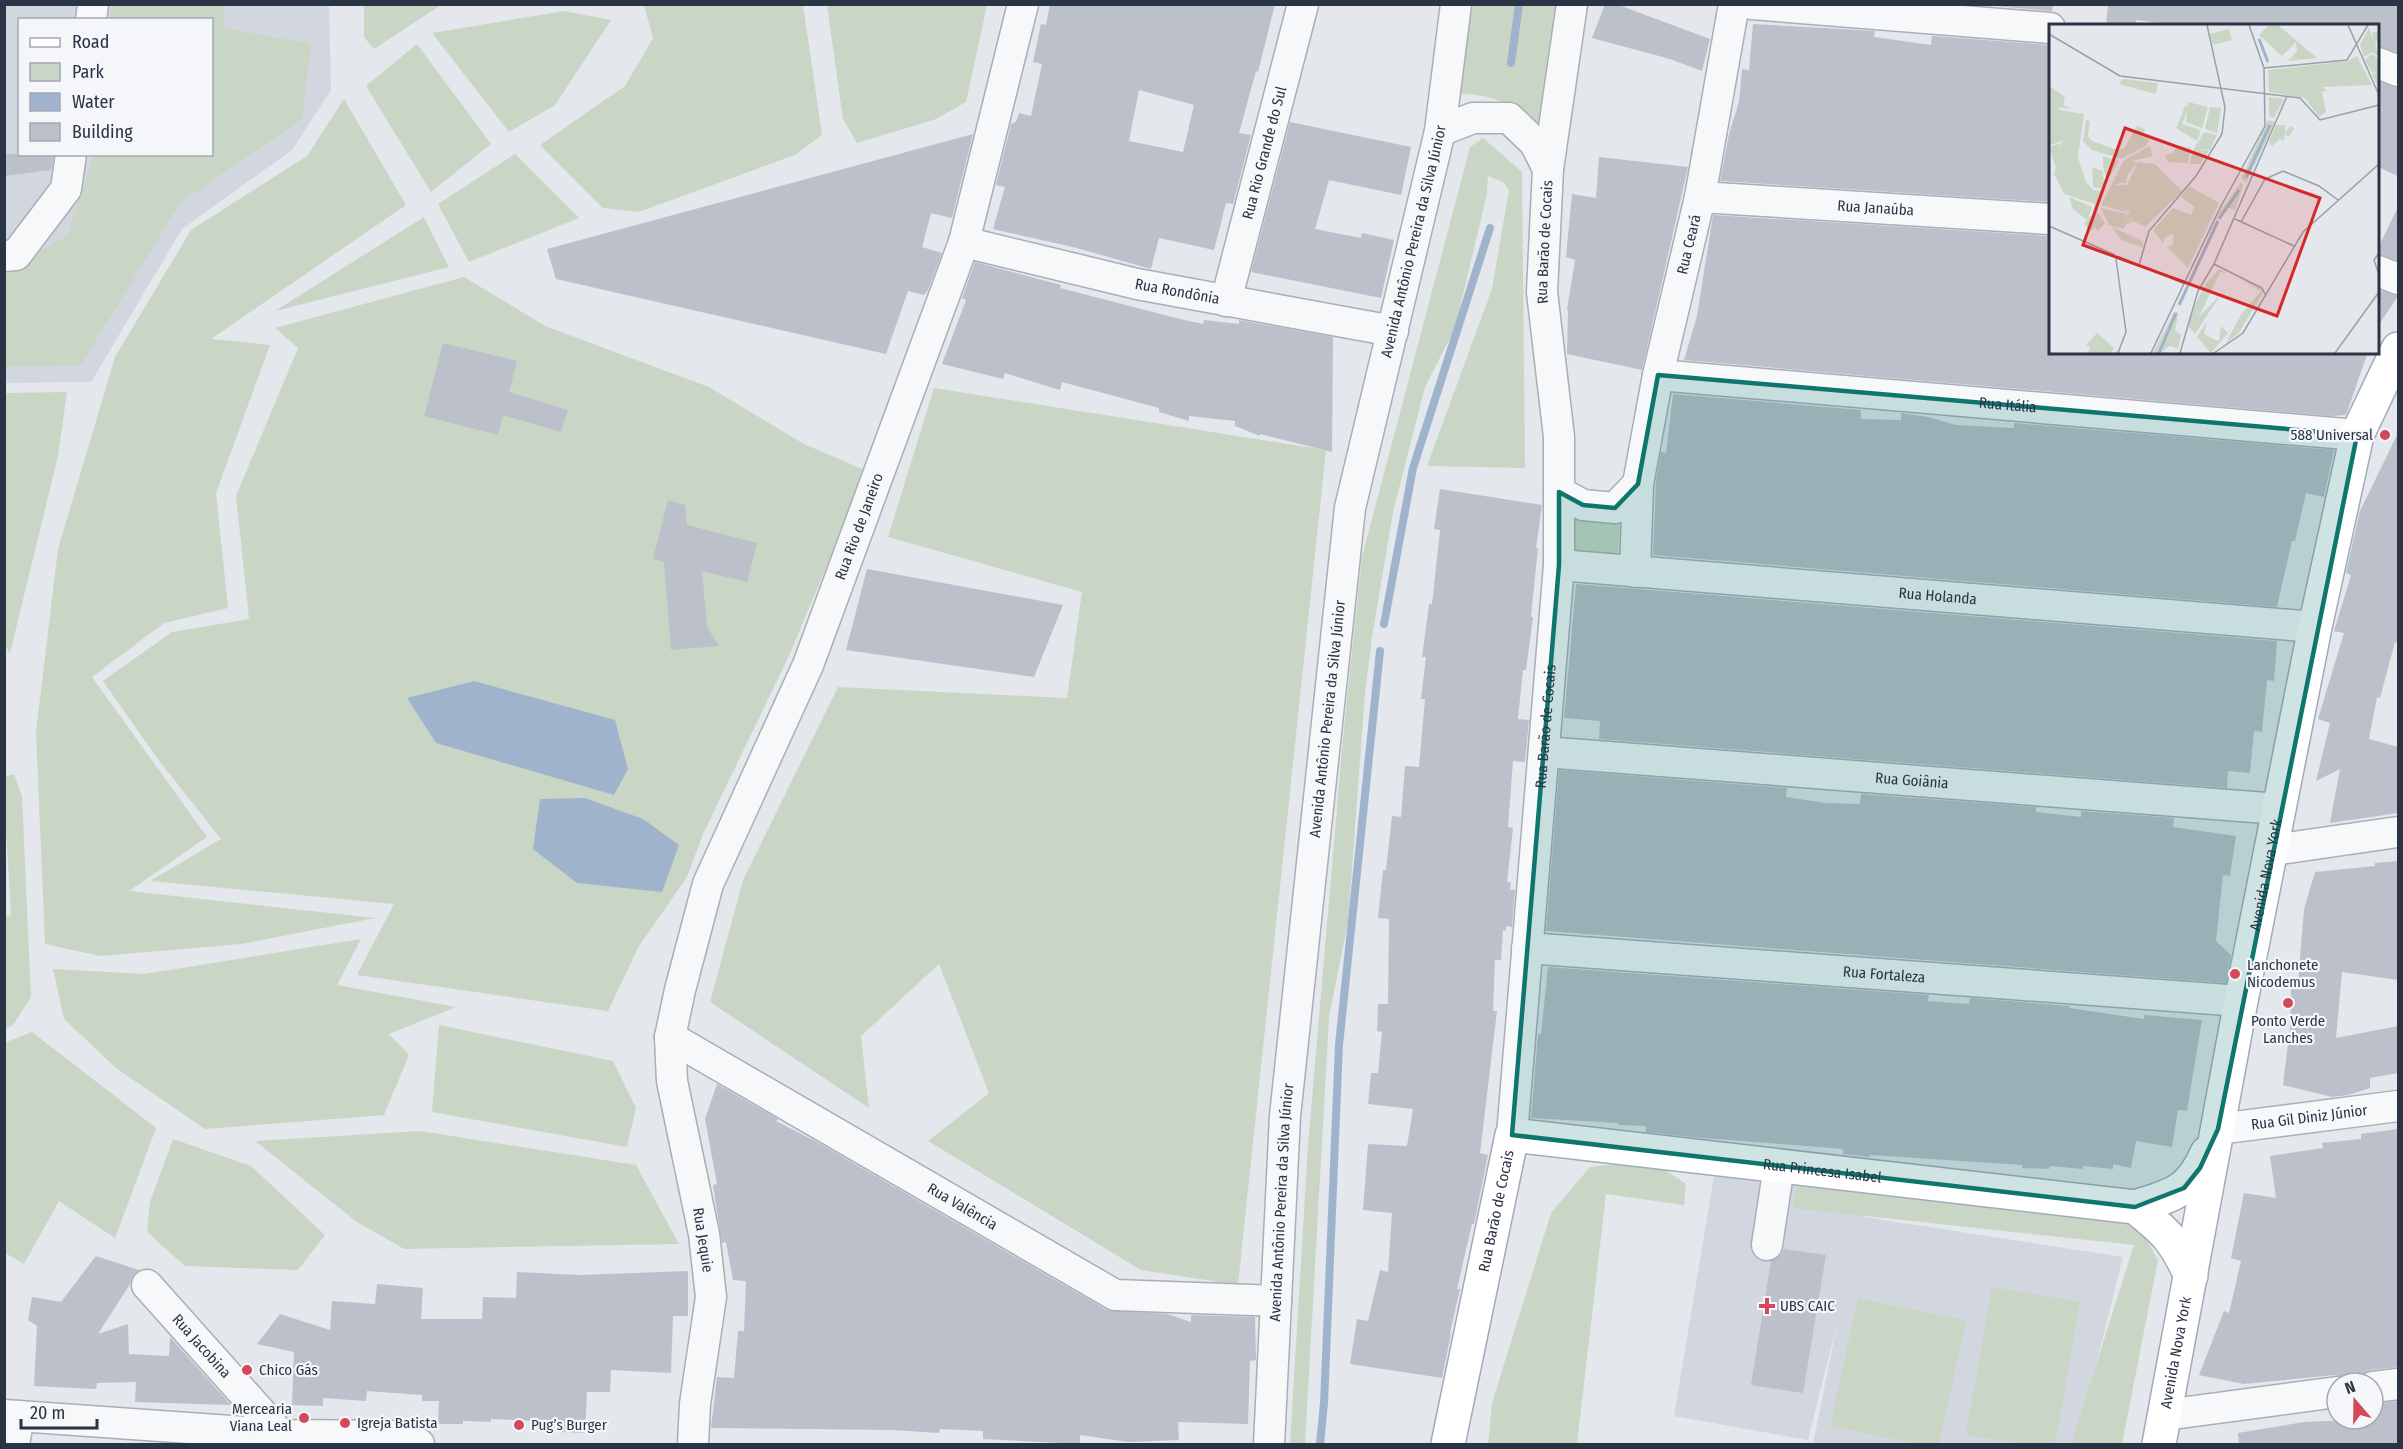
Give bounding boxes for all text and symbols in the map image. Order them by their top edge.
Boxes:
legend [18,18,213,156]
inset map [2049,24,2379,354]
text: Road [72,31,109,53]
text: Park [72,61,105,83]
street label: Rua Rio Grande do Sul [1239,84,1290,221]
text: Water [72,91,115,113]
text: Building [72,121,133,143]
street label: Avenida Antônio Pereira da Silva Júnior [1377,123,1450,360]
street label: Rua Barão de Cocais [1533,180,1556,305]
street label: Rua Janaúba [1837,197,1915,219]
street label: Rua Ceará [1673,213,1705,276]
street label: Rua Rondônia [1134,275,1221,308]
street label: Rua Itália [1978,394,2037,416]
place label: 588 Universal [2291,426,2373,444]
marker: 588 Universal [2378,428,2392,442]
street label: Rua Rio de Janeiro [831,470,887,582]
street label: Rua Holanda [1898,584,1978,608]
street label: Avenida Antônio Pereira da Silva Júnior [1306,598,1349,838]
street label: Rua Barão de Cocais [1532,664,1560,789]
street label: Rua Goiânia [1874,769,1949,792]
street label: Avenida Nova York [2246,817,2286,932]
place label: Lanchonete Nicodemus [2247,956,2318,991]
street label: Rua Fortaleza [1842,962,1926,987]
marker: Lanchonete Nicodemus [2228,967,2242,981]
marker: Ponto Verde Lanches [2281,996,2295,1010]
place label: Ponto Verde Lanches [2251,1012,2325,1047]
street label: Avenida Antônio Pereira da Silva Júnior [1266,1082,1298,1322]
street label: Rua Gil Diniz Júnior [2250,1101,2369,1134]
street label: Rua Barão de Cocais [1475,1148,1518,1274]
street label: Rua Princesa Isabel [1762,1155,1883,1187]
street label: Rua Valência [924,1179,1001,1234]
street label: Rua Jequie [689,1206,717,1274]
street label: Avenida Nova York [2157,1295,2195,1410]
marker: UBS CAIC [1758,1297,1776,1315]
place label: UBS CAIC [1780,1297,1835,1315]
street label: Rua Jacobina [168,1311,235,1382]
place label: Chico Gás [259,1361,318,1379]
marker: Chico Gás [240,1363,254,1377]
north arrow [2325,1371,2385,1431]
text: N [2342,1377,2358,1398]
scale bar [21,1392,98,1430]
place label: Mercearia Viana Leal [230,1400,292,1435]
text: 20 m [30,1402,65,1424]
marker: Mercearia Viana Leal [297,1411,311,1425]
place label: Igreja Batista [357,1414,438,1432]
marker: Igreja Batista [338,1416,352,1430]
place label: Pug’s Burger [531,1416,608,1434]
marker: Pug’s Burger [512,1418,526,1432]

